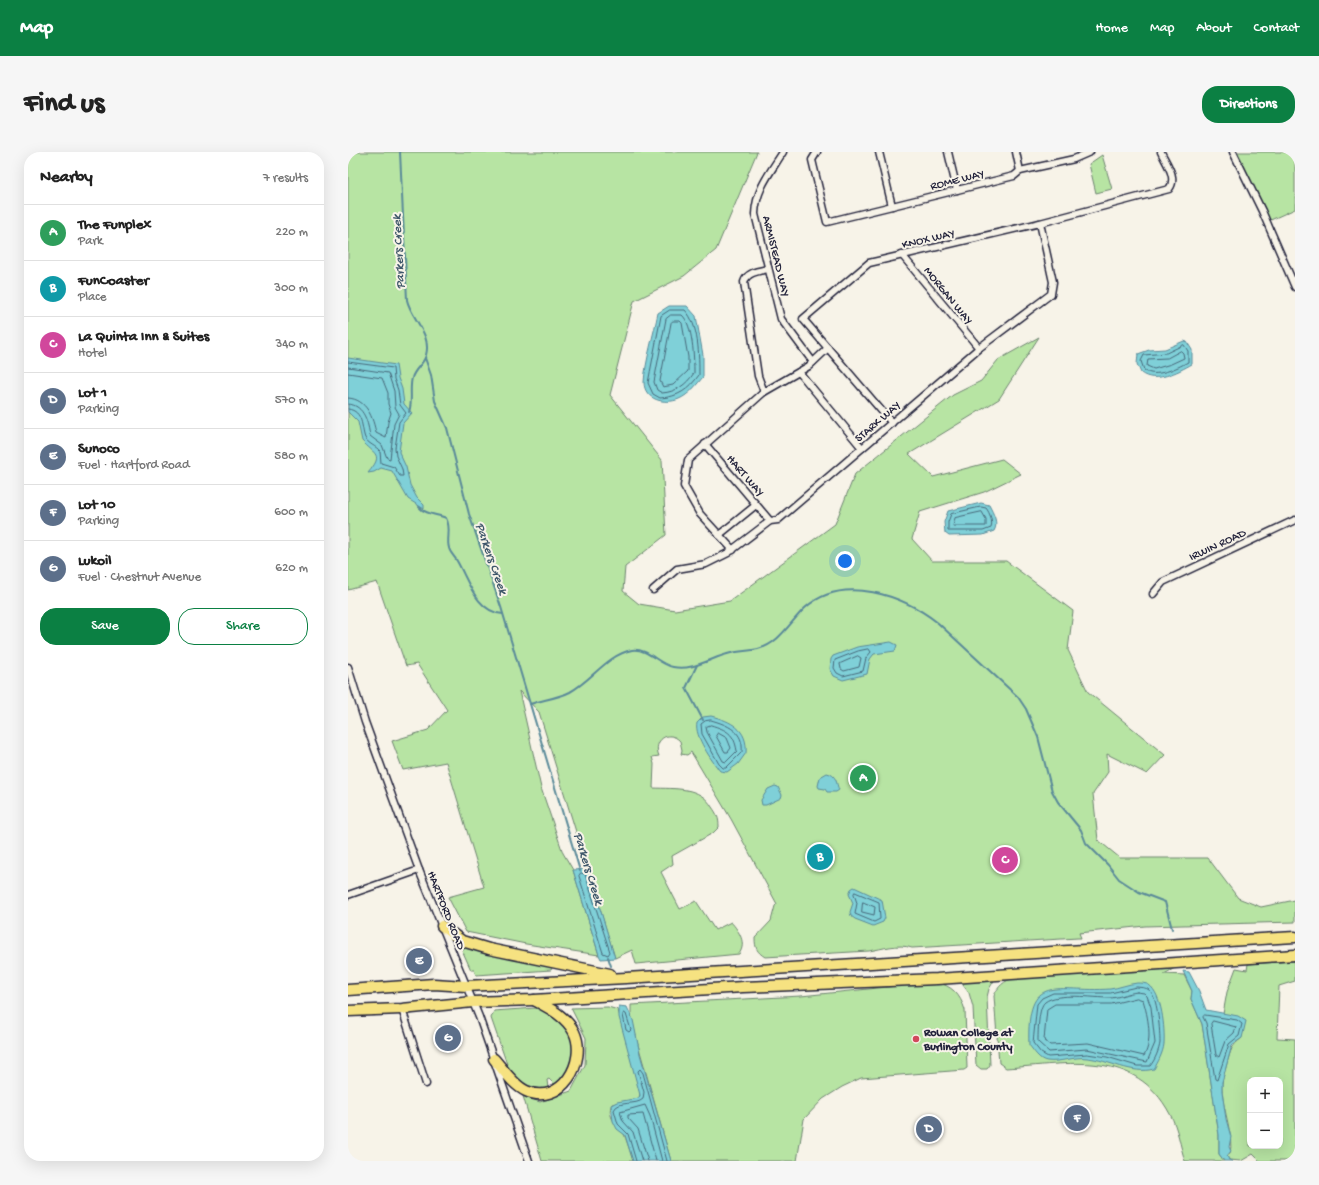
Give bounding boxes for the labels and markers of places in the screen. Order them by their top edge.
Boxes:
pin: A [850,763,876,793]
pin: B [807,842,833,872]
pin: C [992,845,1018,875]
pin: E [406,946,432,976]
pin: G [435,1023,461,1053]
place label: Rowan College at Burlington County [923,1027,1014,1055]
marker: Rowan College at Burlington County [911,1034,921,1044]
pin: F [1064,1103,1090,1133]
pin: D [916,1114,942,1144]

